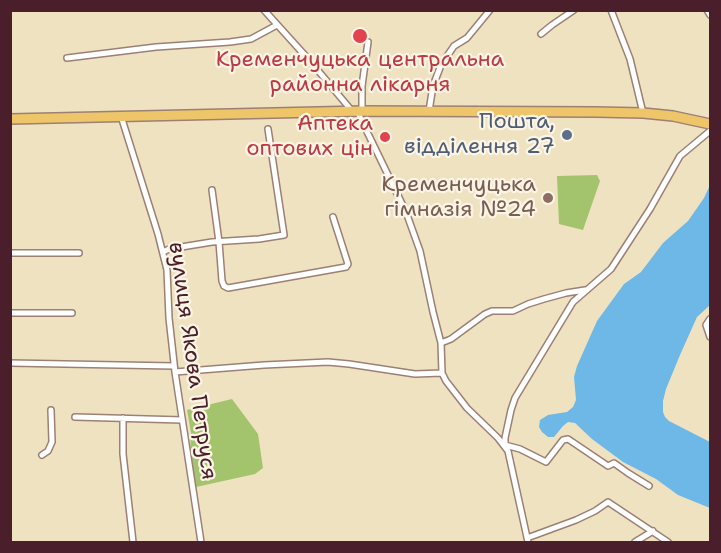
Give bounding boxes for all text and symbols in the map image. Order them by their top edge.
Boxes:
marker: Кременчуцька центральна районна лікарня [351,27,369,45]
place label: Кременчуцька центральна районна лікарня [216,47,504,98]
place label: Пошта, відділення 27 [404,109,555,160]
place label: Аптека оптових цін [246,111,373,162]
marker: Пошта, відділення 27 [560,128,574,142]
marker: Аптека оптових цін [378,130,392,144]
place label: Кременчуцька гімназія №24 [381,172,536,224]
marker: Кременчуцька гімназія №24 [541,191,555,205]
street label: вулиця Якова Петруся [162,240,222,482]

